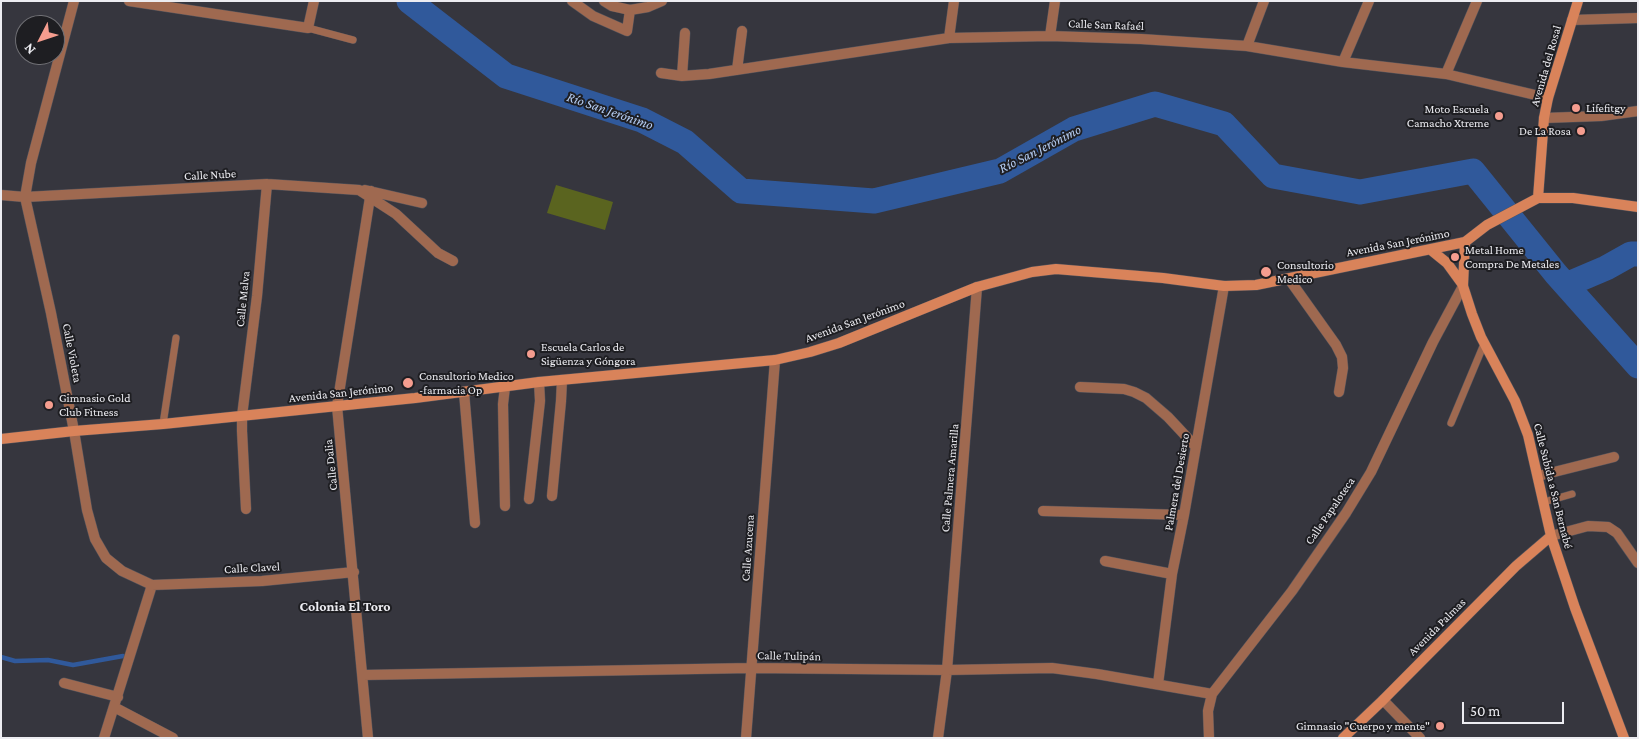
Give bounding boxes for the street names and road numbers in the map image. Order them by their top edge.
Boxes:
street label: Calle San Rafaél [1068,16,1144,34]
street label: Avenida del Rosal [1528,24,1564,108]
street label: Calle Nube [184,166,236,184]
street label: Avenida San Jerónimo [1345,226,1451,260]
street label: Calle Malva [233,270,253,328]
street label: Avenida San Jerónimo [803,296,907,346]
street label: Calle Violeta [59,322,85,384]
street label: Avenida San Jerónimo [288,380,394,406]
street label: Calle Subida a San Bernabé [1530,422,1576,550]
street label: Calle Palmera Amarilla [938,423,962,533]
street label: Palmera del Desierto [1161,432,1193,532]
street label: Calle Dalia [321,438,341,492]
street label: Calle Papaloteca [1302,474,1358,548]
street label: Calle Azucena [738,514,758,582]
street label: Calle Clavel [224,559,280,577]
street label: Avenida Palmas [1405,595,1469,659]
street label: Calle Tulipán [757,648,821,664]

